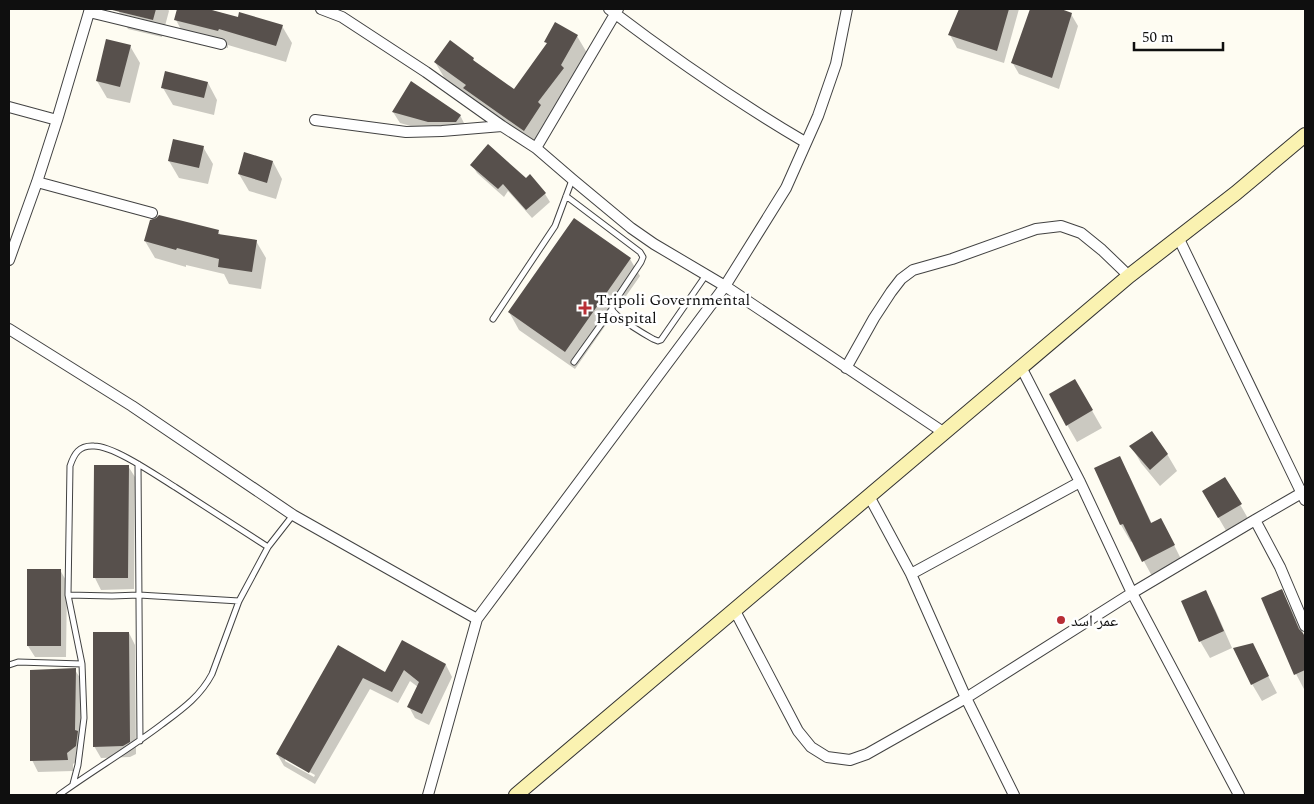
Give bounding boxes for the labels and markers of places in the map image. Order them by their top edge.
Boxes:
place label: Tripoli Governmental Hospital [596,288,750,330]
marker: Tripoli Governmental Hospital [578,301,592,315]
place label: عمر اسد [1071,609,1118,633]
marker: عمر اسد [1055,614,1067,626]

